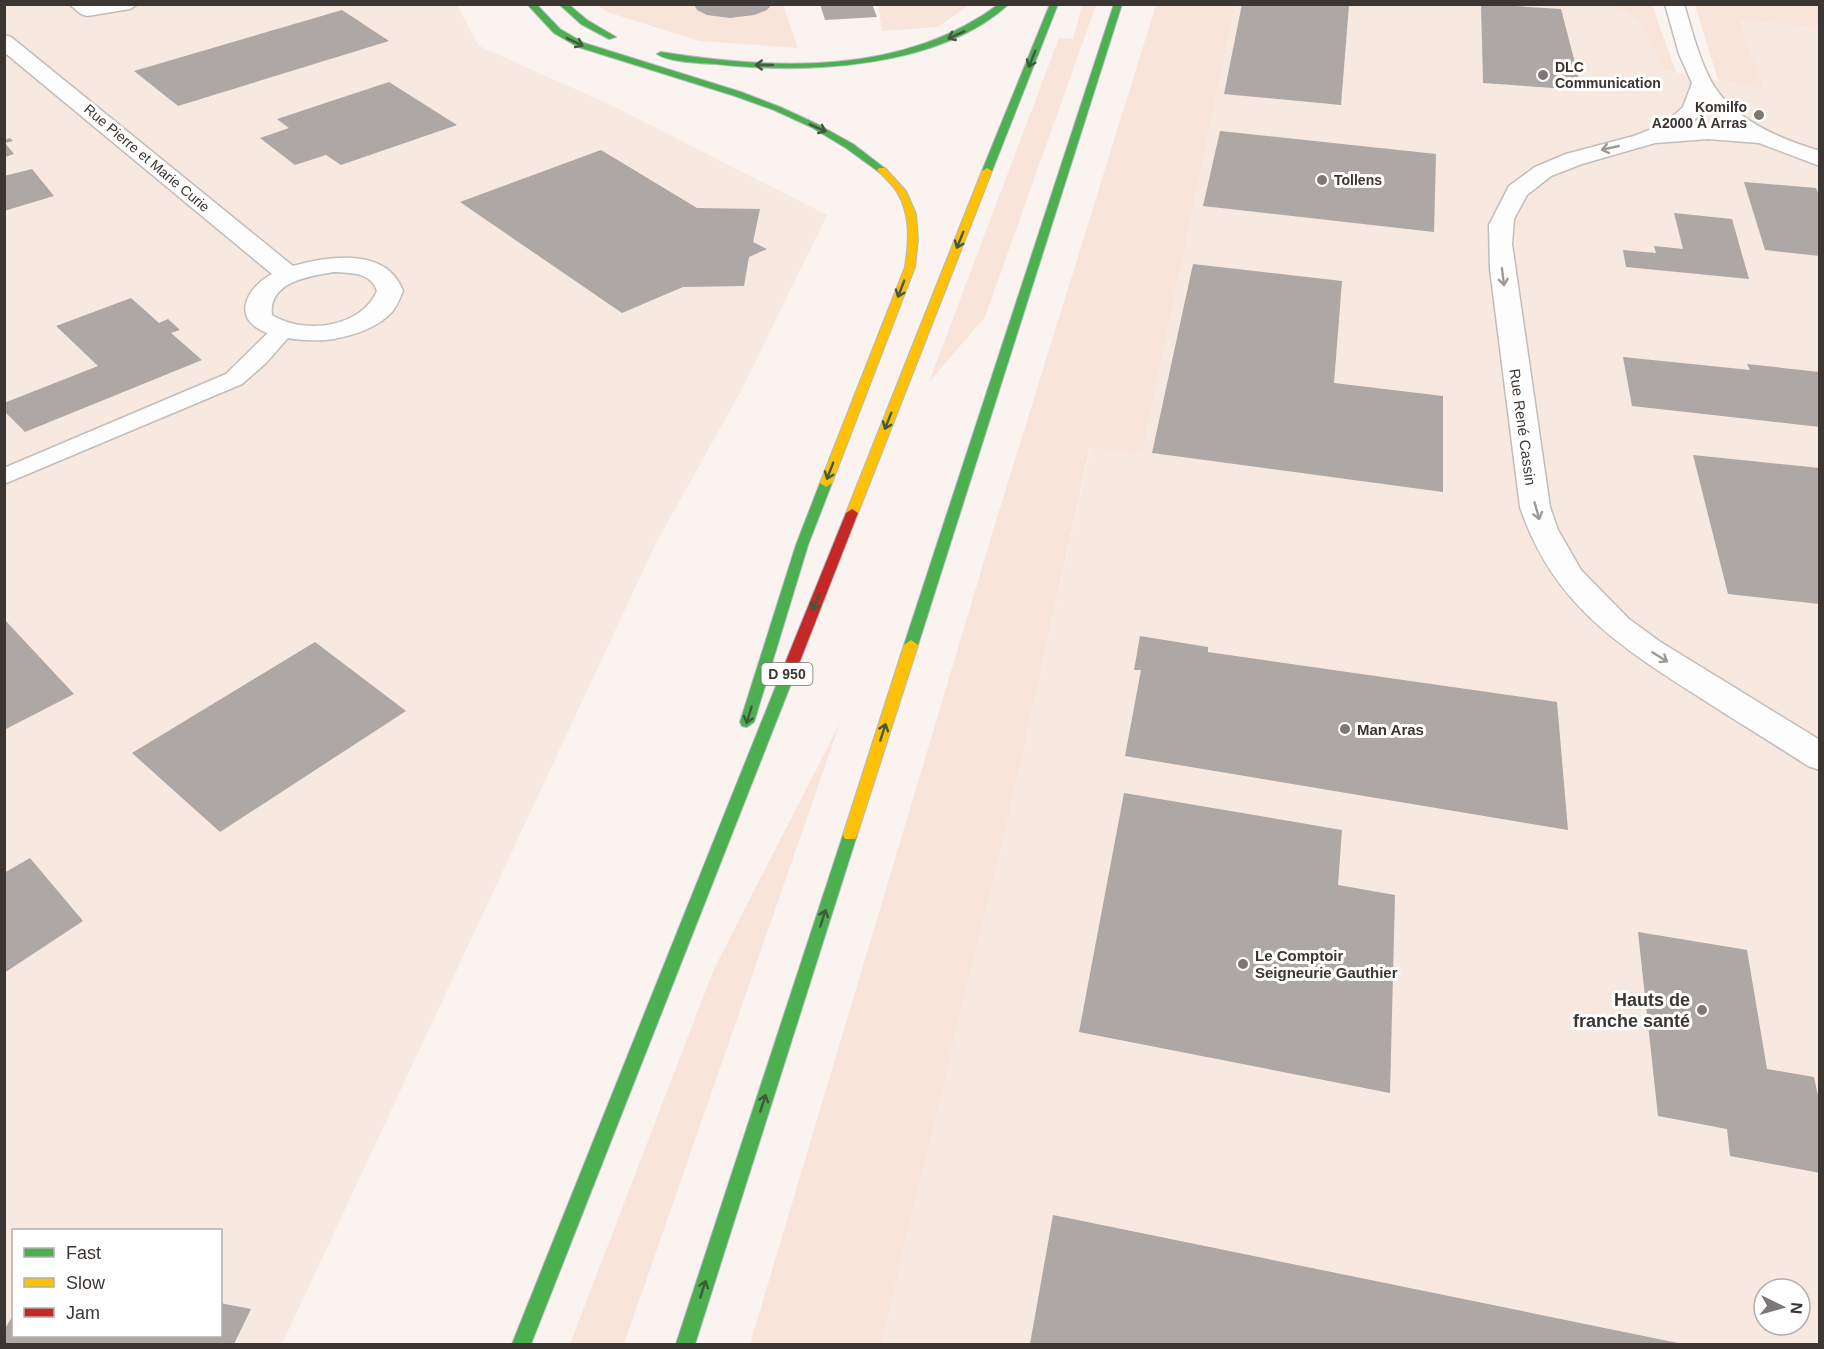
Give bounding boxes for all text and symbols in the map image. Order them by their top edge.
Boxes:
one-way arrow [947,30,965,41]
one-way arrow [566,36,584,48]
one-way arrow [1026,49,1037,68]
one-way arrow [755,59,775,71]
place label: DLC Communication [1555,59,1661,91]
marker: DLC Communication [1536,68,1550,82]
place label: Komilfo A2000 À Arras [1652,99,1747,131]
street label: Rue Pierre et Marie Curie [81,101,213,215]
marker: Komilfo A2000 À Arras [1752,108,1766,122]
one-way arrow [809,122,827,134]
one-way arrow [1601,143,1620,155]
place label: Tollens [1334,172,1382,188]
marker: Tollens [1315,173,1329,187]
one-way arrow [954,230,965,249]
one-way arrow [1497,266,1508,286]
one-way arrow [895,279,906,298]
street label: Rue René Cassin [1506,368,1540,486]
one-way arrow [882,411,893,430]
one-way arrow [824,461,835,479]
one-way arrow [1532,501,1543,520]
one-way arrow [809,593,820,611]
one-way arrow [1651,651,1668,663]
road number: D 950 [762,663,812,685]
one-way arrow [743,705,754,724]
place label: Man Aras [1357,721,1424,738]
marker: Man Aras [1338,722,1352,736]
one-way arrow [878,723,889,742]
one-way arrow [818,909,829,928]
place label: Le Comptoir Seigneurie Gauthier [1255,947,1398,981]
marker: Le Comptoir Seigneurie Gauthier [1236,957,1250,971]
place label: Hauts de franche santé [1573,990,1690,1031]
marker: Hauts de franche santé [1695,1003,1709,1017]
one-way arrow [758,1094,769,1113]
legend [12,1229,222,1337]
text: Fast [66,1243,101,1263]
text: Slow [66,1273,106,1293]
north arrow [1752,1277,1812,1337]
one-way arrow [698,1280,709,1299]
text: N [1787,1302,1805,1315]
text: Jam [66,1303,100,1323]

